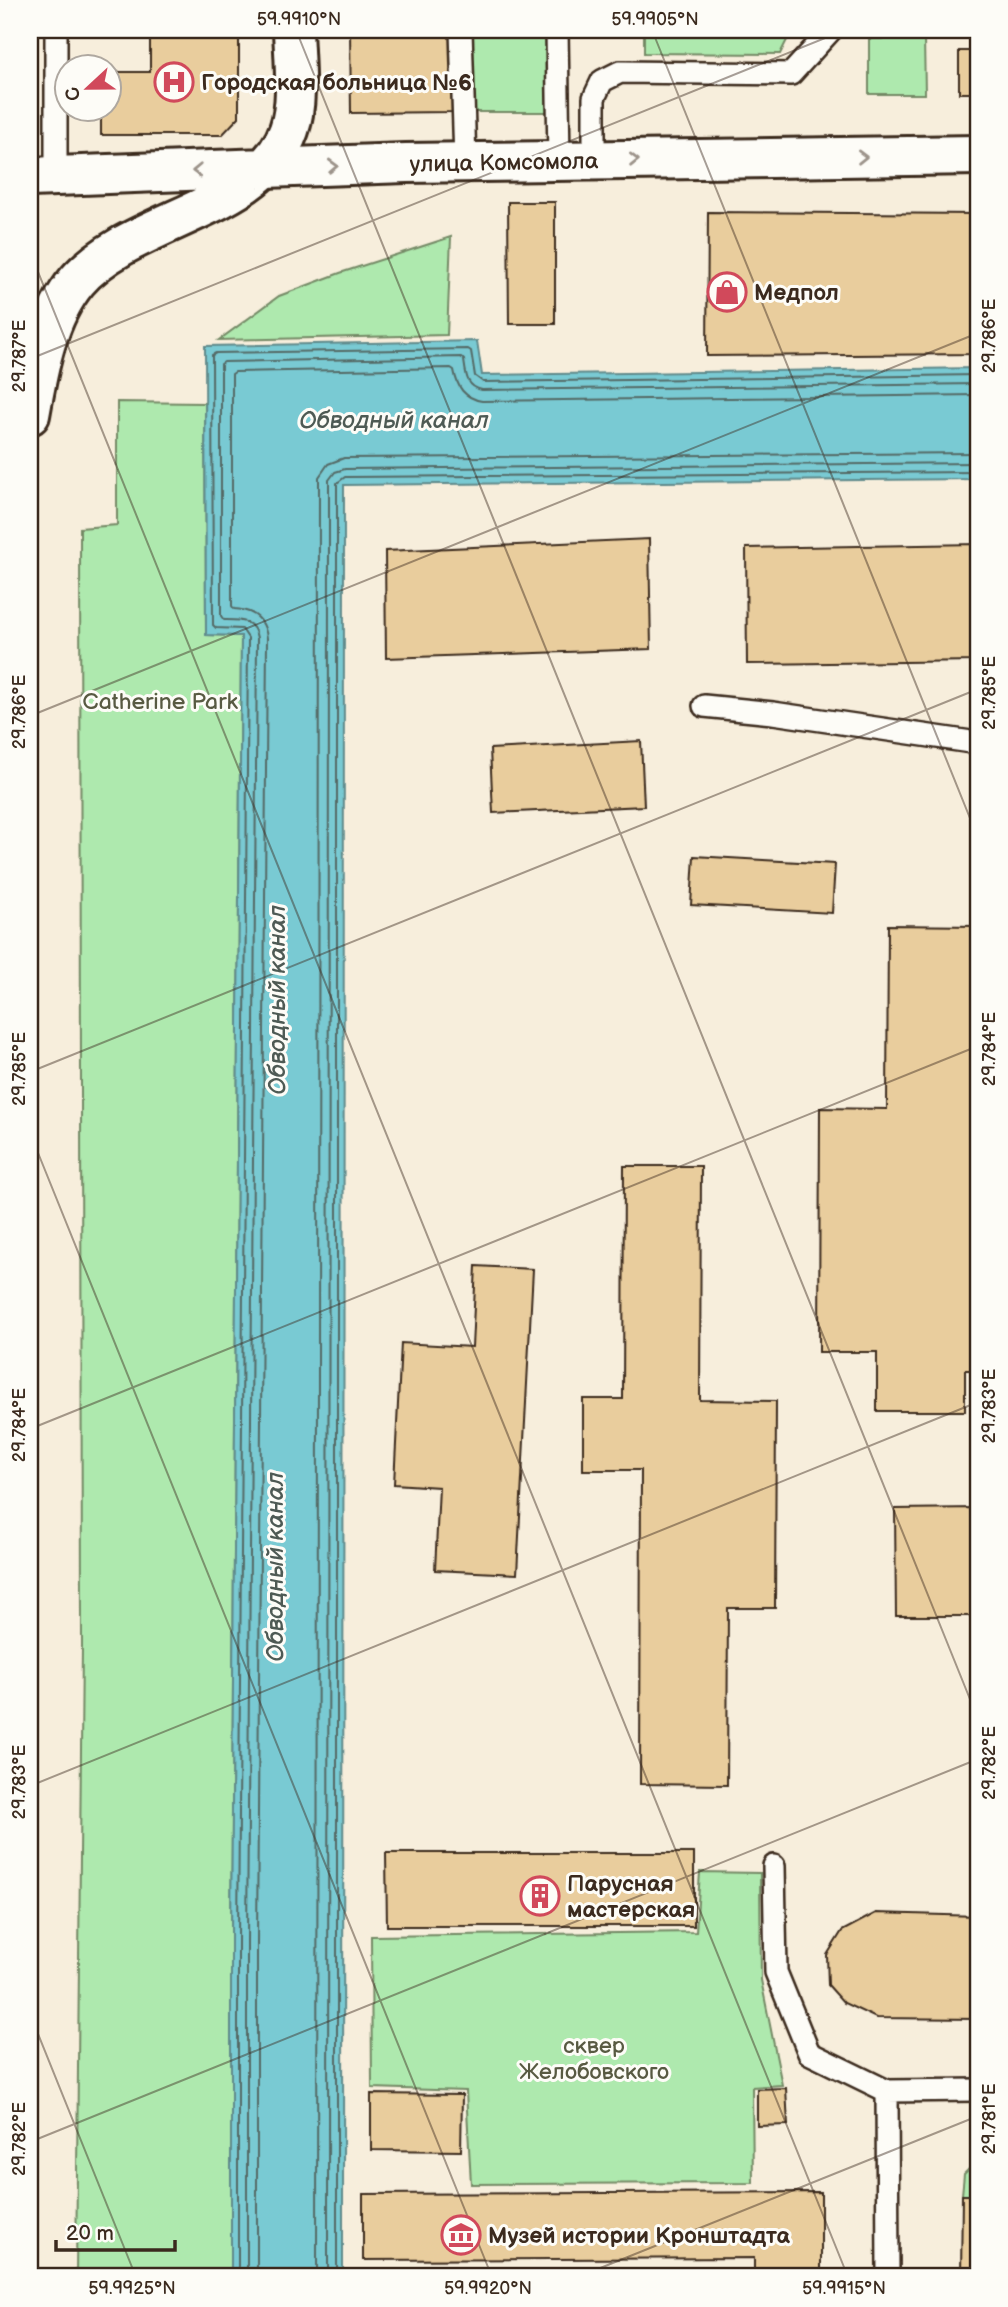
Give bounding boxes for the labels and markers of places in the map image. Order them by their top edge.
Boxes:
hospital icon: Городская больница №6 [153,61,195,103]
place label: Городская больница №6 [201,69,472,97]
shop icon: Медпол [706,271,748,313]
place label: Медпол [754,279,839,307]
place label: Парусная мастерская [567,1870,695,1924]
building icon: Парусная мастерская [519,1875,561,1917]
museum icon: Музей истории Кронштадта [440,2214,482,2256]
place label: Музей истории Кронштадта [488,2222,791,2250]

